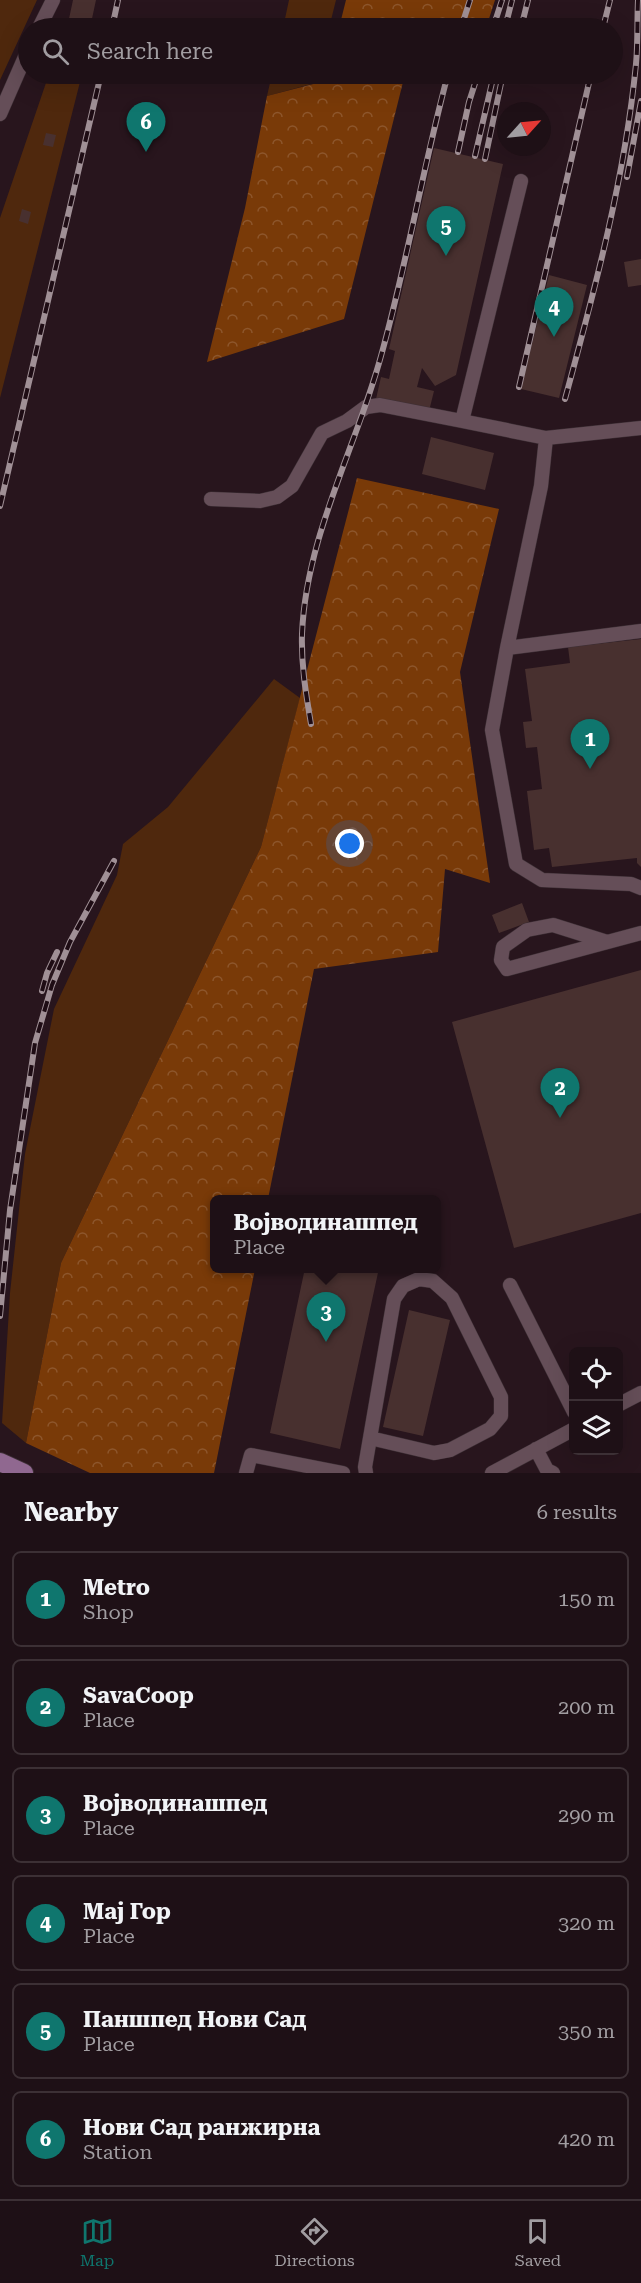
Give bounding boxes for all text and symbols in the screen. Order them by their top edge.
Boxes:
search box [18,18,623,84]
icon: search [39,35,72,68]
text: Search here [87,39,213,64]
pin: 6 [126,102,166,152]
north arrow [497,102,551,156]
pin: 5 [426,206,466,256]
pin: 4 [534,288,574,337]
pin: 1 [570,720,610,769]
your location [335,829,364,858]
pin: 2 [540,1068,580,1118]
popup [210,1195,441,1273]
text: Војводинашпед [233,1210,418,1235]
text: Place [233,1235,285,1259]
pin: 3 [306,1292,346,1342]
map controls [569,1347,623,1455]
button: locate [569,1347,623,1401]
button: layers [569,1401,623,1455]
text: Nearby [24,1497,118,1527]
text: 6 results [537,1500,617,1524]
text: Metro [83,1575,150,1600]
text: 1 [40,1587,51,1611]
text: 150 m [558,1587,615,1611]
text: Shop [83,1600,134,1624]
text: SavaCoop [83,1683,194,1708]
text: 2 [40,1695,51,1719]
text: 200 m [558,1695,615,1719]
text: Place [83,1708,135,1732]
text: Војводинашпед [83,1791,267,1816]
text: 3 [40,1803,51,1827]
text: 290 m [558,1803,615,1827]
text: Place [83,1816,135,1840]
text: Мај Гор [83,1899,171,1924]
text: 4 [40,1911,51,1935]
text: 320 m [558,1911,615,1935]
text: Place [83,1924,135,1948]
text: Паншпед Нови Сад [83,2007,306,2032]
text: 5 [40,2019,51,2043]
text: 350 m [558,2019,615,2043]
text: Place [83,2032,135,2056]
text: Нови Сад ранжирна [83,2115,320,2140]
text: 6 [40,2127,51,2151]
text: 420 m [558,2127,615,2151]
text: Station [83,2140,152,2164]
tab: Map [80,2215,114,2270]
tab: Directions [274,2215,355,2270]
tab: Saved [515,2215,561,2270]

